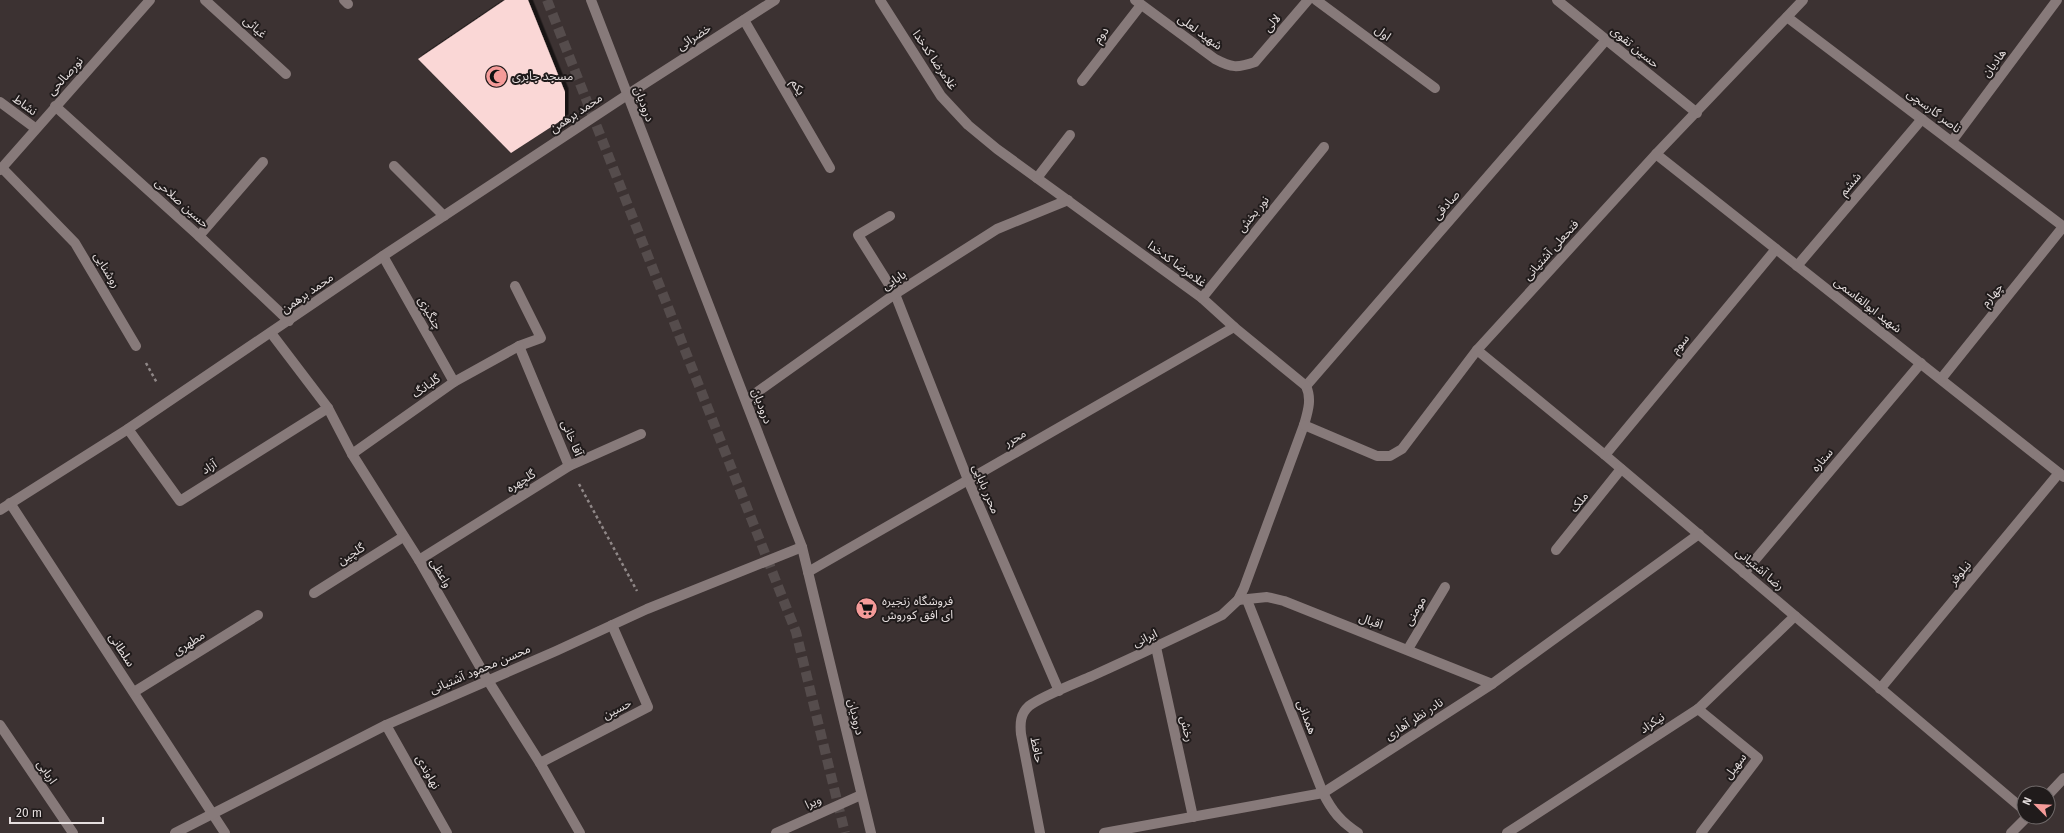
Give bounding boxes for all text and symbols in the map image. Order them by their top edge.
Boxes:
street label: شهید لعلی [1175,11,1225,53]
street label: لالی [1261,11,1283,35]
street label: غیاثی [240,13,270,41]
street label: خضرائی [674,21,714,53]
street label: اول [1372,22,1394,44]
street label: حسین تقوی [1608,23,1662,71]
street label: دوم [1090,24,1113,47]
street label: غلامرضا کدخدا [910,27,960,93]
street label: هادیان [1979,46,2009,80]
street label: نورصالحی [44,54,86,98]
mosque icon: مسجد جابری [483,63,509,89]
place label: مسجد جابری [512,69,573,83]
street label: یکم [786,76,808,99]
street label: درودیان [631,84,657,124]
street label: ناصر گارسچی [1904,86,1964,137]
street label: محمد برهمن [547,90,605,136]
street label: نشاط [10,92,40,118]
street label: ششم [1836,169,1865,200]
street label: حسین صلاحی [152,175,212,231]
street label: صادقی [1429,187,1463,223]
street label: نور بخش [1234,193,1272,235]
street label: فتحعلی آشتیانی [1520,217,1582,283]
street label: غلامرضا کدخدا [1145,238,1209,290]
street label: روشنایی [91,250,123,290]
street label: بابایی [879,267,909,293]
street label: محمد برهمن [278,270,336,316]
street label: شهید ابوالقاسمی [1831,274,1905,336]
street label: چهارم [1978,280,2007,311]
street label: چنگیزی [414,294,445,332]
street label: سوم [1668,331,1694,358]
street label: گلبانگ [409,371,444,401]
street label: درودیان [749,386,775,426]
street label: آقا خانی [558,418,586,458]
street label: محرر [1001,426,1029,450]
street label: ستاره [1808,445,1836,475]
street label: آزاد [199,457,220,477]
street label: محرر بابایی [969,462,1003,516]
street label: گلچهره [504,466,539,496]
street label: ملک [1567,489,1591,515]
street label: گلچین [335,540,369,569]
street label: رضا آشتیانی [1733,545,1787,593]
street label: واعظی [427,556,455,590]
street label: نیلوفر [1945,558,1974,589]
place label: فروشگاه زنجیره ای افق کوروش [882,594,953,623]
street label: مومنی [1401,594,1429,628]
supermarket icon: فروشگاه زنجیره ای افق کوروش [854,595,880,621]
street label: اقبال [1357,610,1385,632]
street label: ایرانی [1130,626,1160,650]
street label: مطهری [171,628,207,658]
street label: سلطانی [106,631,138,669]
street label: محسن محمود آشتیانی [427,641,533,697]
street label: نادر نظر آهاری [1382,695,1446,743]
street label: حسین [600,696,634,722]
street label: درودیان [845,698,867,737]
street label: همدانی [1294,698,1320,736]
street label: نیکزاد [1637,710,1667,736]
street label: رخش [1177,715,1197,743]
street label: حافظ [1028,736,1046,764]
street label: سهیل [1721,750,1749,782]
street label: نهاوندی [413,752,443,792]
street label: اربابی [34,757,60,787]
north arrow [2016,785,2056,825]
street label: ویرا [803,792,823,812]
text: N [2020,795,2035,807]
scale bar [10,799,103,825]
text: 20 m [16,806,42,820]

